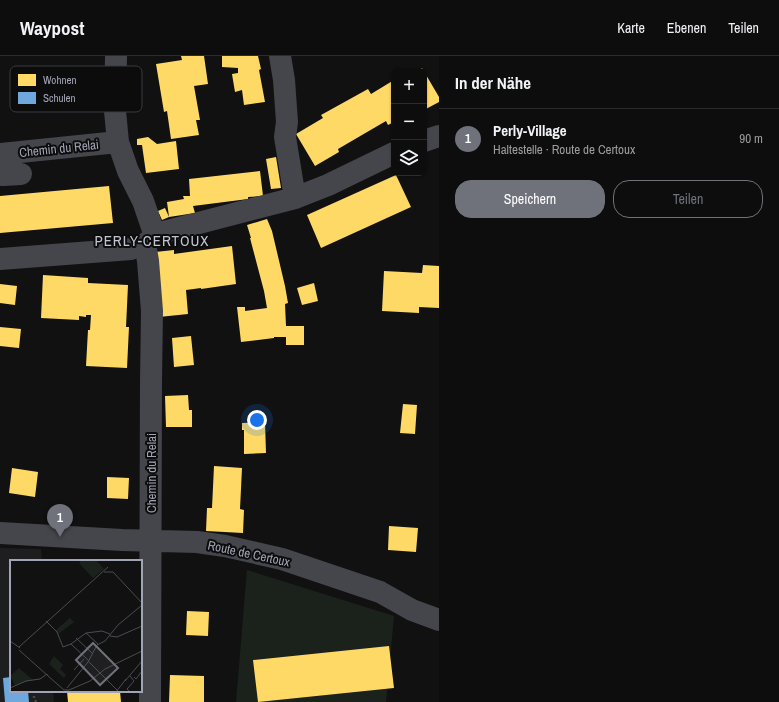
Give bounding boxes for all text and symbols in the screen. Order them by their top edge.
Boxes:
text: Waypost [20,15,84,41]
text: Karte [617,19,645,37]
text: Ebenen [667,19,706,37]
text: Teilen [728,19,759,37]
legend [10,66,142,112]
map controls [391,68,427,176]
button: + [391,68,427,104]
text: In der Nähe [455,71,531,94]
text: Wohnen [43,73,76,87]
text: Schulen [43,91,76,105]
button: − [391,104,427,140]
text: Perly-Village [493,120,567,141]
text: 1 [465,130,471,147]
text: 90 m [739,130,763,147]
street label: Chemin du Relai [18,136,100,161]
button: layers [391,140,427,176]
text: Haltestelle · Route de Certoux [493,141,635,158]
button: Speichern [455,180,605,218]
button: Teilen [613,180,763,218]
district label: PERLY-CERTOUX [94,230,210,251]
your location [247,410,267,430]
street label: Chemin du Relai [143,433,160,513]
pin: 1 [47,504,73,537]
street label: Route de Certoux [206,536,292,571]
inset map [10,560,142,692]

